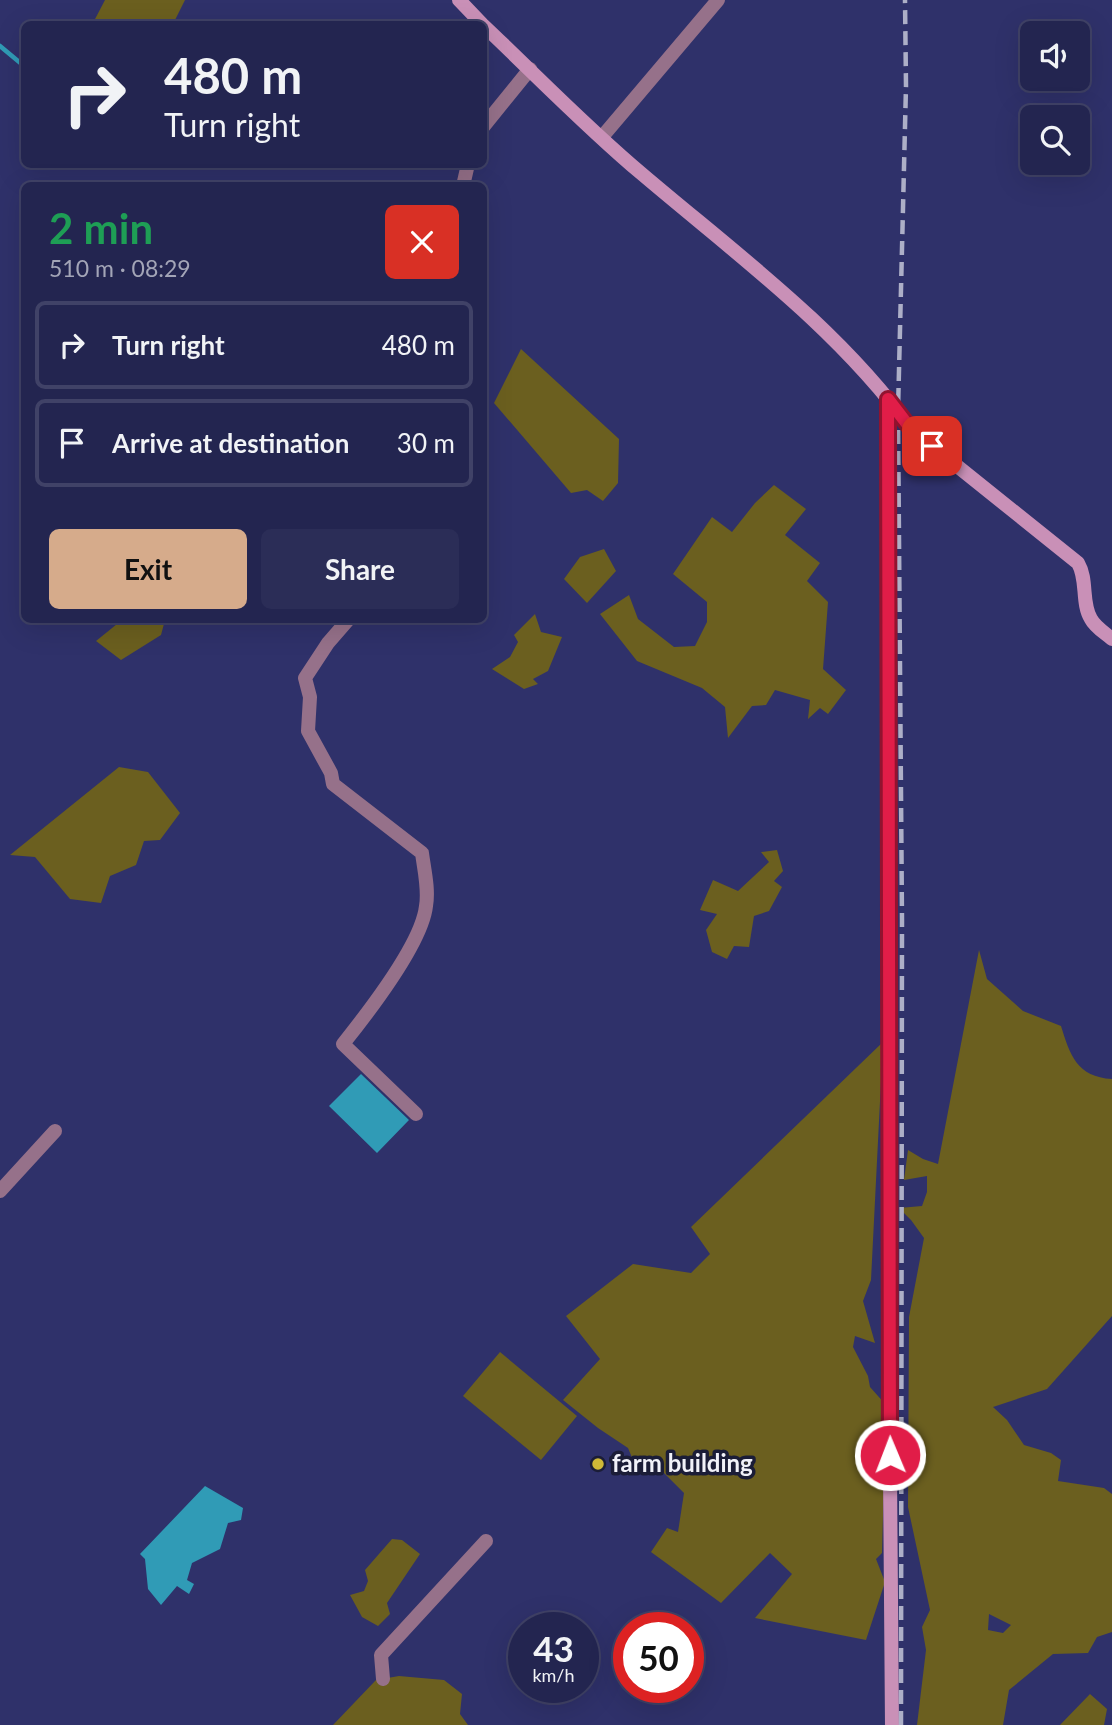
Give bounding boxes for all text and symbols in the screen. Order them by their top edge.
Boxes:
map controls [1020,21,1090,175]
button: sound [1020,21,1090,91]
text: 480 m [164,46,302,104]
icon: right [49,49,140,140]
text: Turn right [164,105,300,144]
button: search [1020,105,1090,175]
text: 2 min [49,203,153,253]
button: close [385,205,459,279]
text: 510 m · 08:29 [49,254,191,282]
icon: right [53,326,91,364]
text: Turn right [112,329,225,361]
text: 480 m [382,329,455,361]
pin [902,416,962,476]
icon: arrive [53,424,91,462]
text: Arrive at destination [112,427,349,459]
text: 30 m [397,427,455,459]
icon: arrive [913,427,951,465]
button: Exit [49,529,247,609]
button: Share [261,529,459,609]
position arrow [853,1418,927,1492]
place label: farm building [612,1448,753,1477]
marker: farm building [590,1456,606,1472]
speed limit sign: 50 [613,1612,704,1703]
text: 43 [533,1627,574,1669]
text: km/h [532,1664,575,1686]

